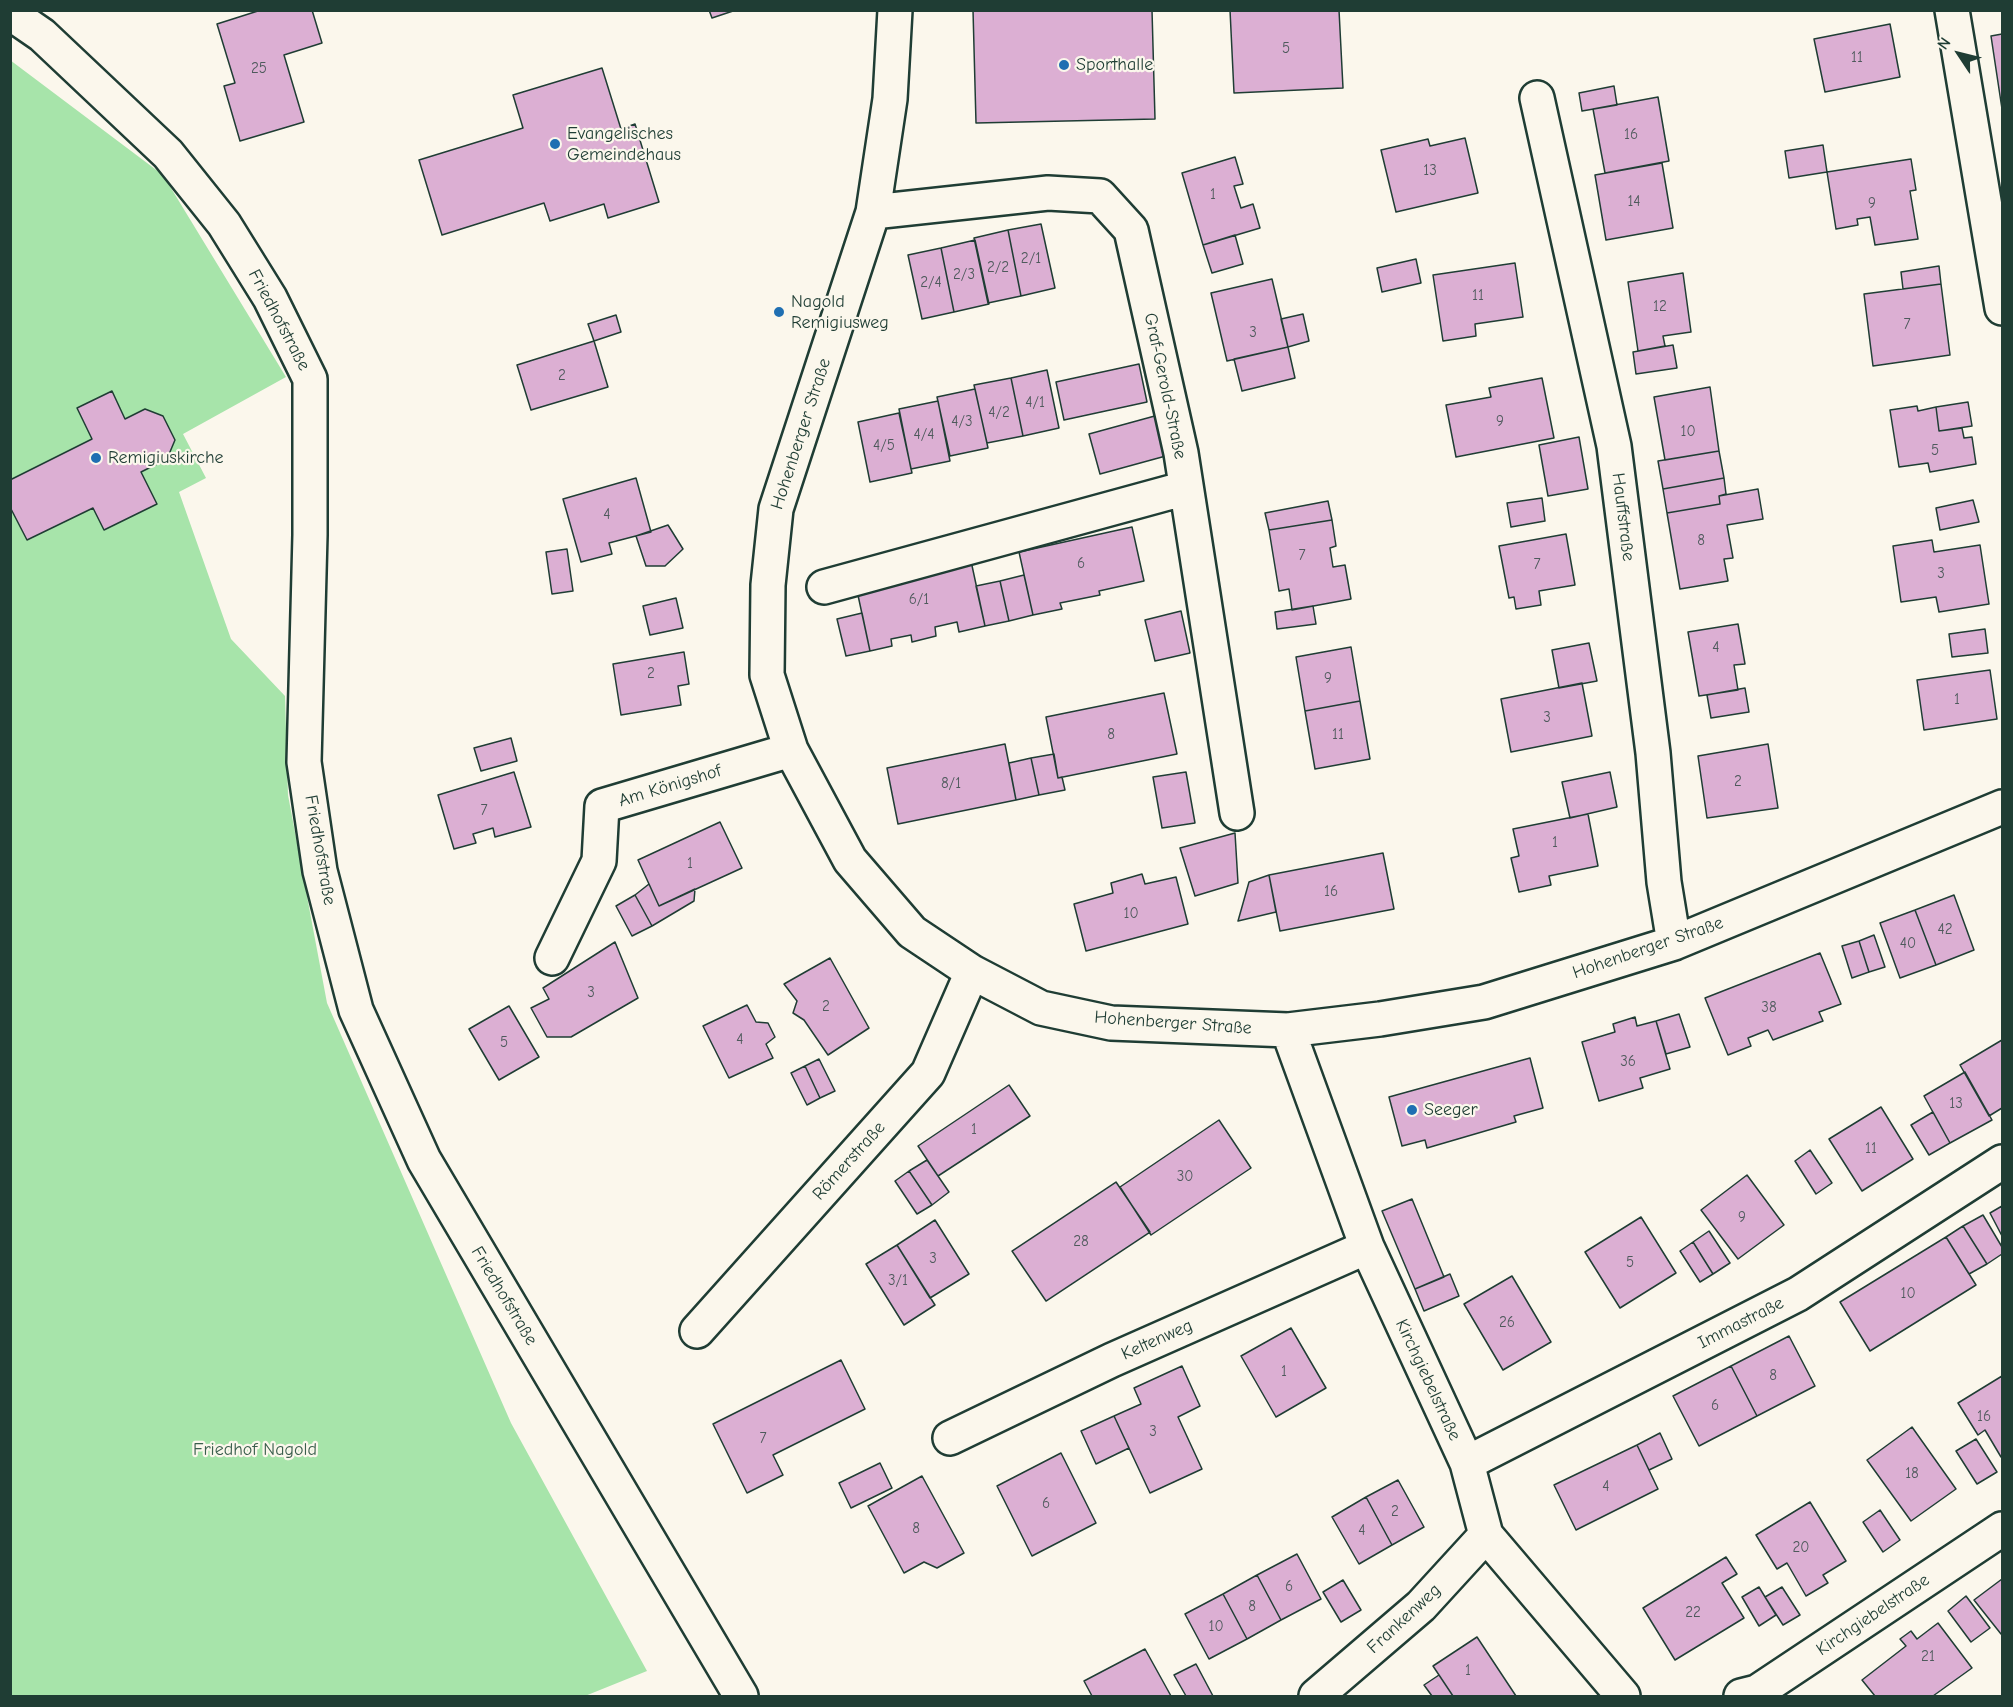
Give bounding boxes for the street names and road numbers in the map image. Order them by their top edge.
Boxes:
street label: Friedhofstraße [243,266,315,374]
street label: Graf-Gerold-Straße [1139,311,1191,461]
street label: Hohenberger Straße [766,356,836,512]
street label: Hauffstraße [1607,472,1639,562]
street label: Am Königshof [616,760,724,812]
street label: Friedhofstraße [300,793,340,907]
street label: Hohenberger Straße [1570,912,1726,984]
street label: Hohenberger Straße [1094,1007,1252,1039]
street label: Römerstraße [808,1117,890,1205]
street label: Friedhofstraße [466,1243,542,1349]
street label: Immastraße [1695,1292,1787,1354]
street label: Keltenweg [1118,1315,1196,1365]
street label: Kirchgiebelstraße [1390,1316,1466,1444]
street label: Kirchgiebelstraße [1812,1569,1934,1661]
street label: Frankenweg [1363,1579,1445,1659]

